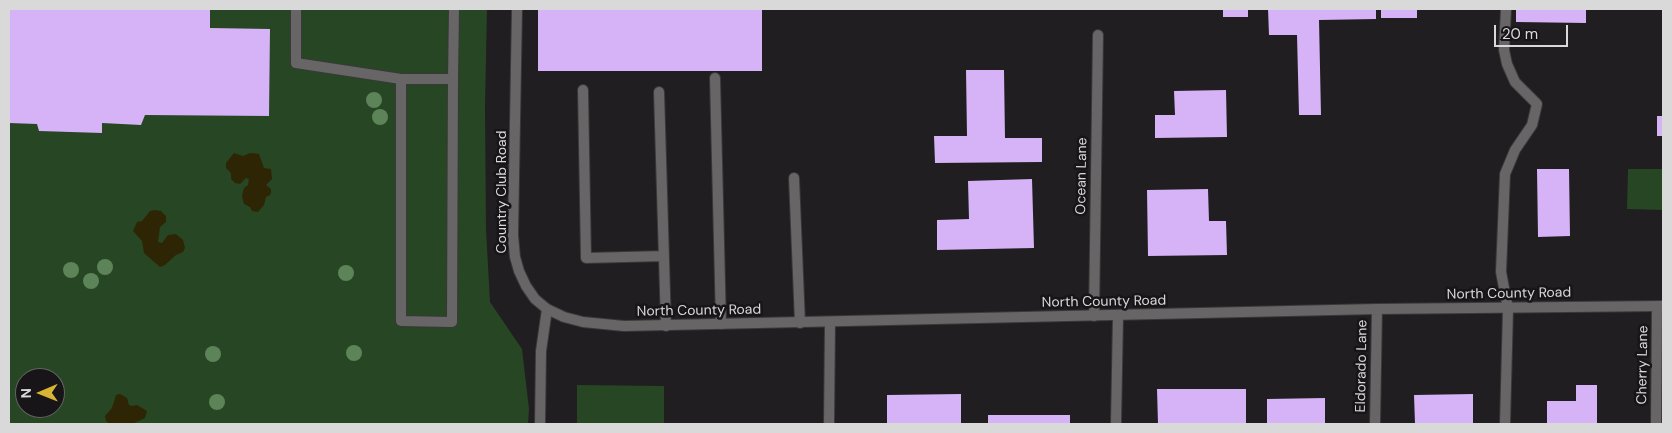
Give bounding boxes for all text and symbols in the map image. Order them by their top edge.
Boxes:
scale bar [1497,15,1571,47]
text: 20 m [1502,24,1538,44]
street label: Country Club Road [494,131,510,253]
street label: Ocean Lane [1073,137,1091,215]
street label: North County Road [1447,285,1571,303]
street label: North County Road [1042,293,1166,311]
street label: North County Road [637,302,761,320]
street label: Eldorado Lane [1353,320,1371,412]
street label: Cherry Lane [1634,325,1652,405]
north arrow [15,368,65,418]
text: N [17,388,35,399]

